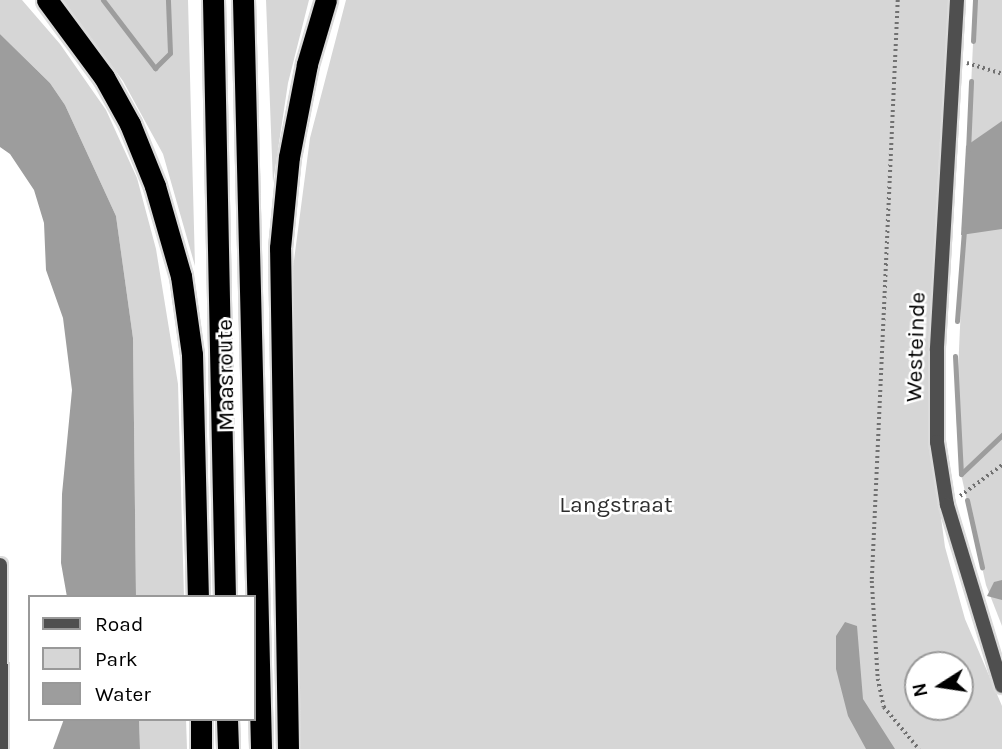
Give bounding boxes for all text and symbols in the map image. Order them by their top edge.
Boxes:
street label: Westeinde [900,291,932,403]
street label: Maasroute [211,319,241,431]
park label: Langstraat [559,491,673,519]
legend [28,595,256,721]
text: Road [95,612,143,636]
text: Park [95,647,138,671]
north arrow [904,651,974,721]
text: N [908,681,933,699]
text: Water [95,682,151,706]

